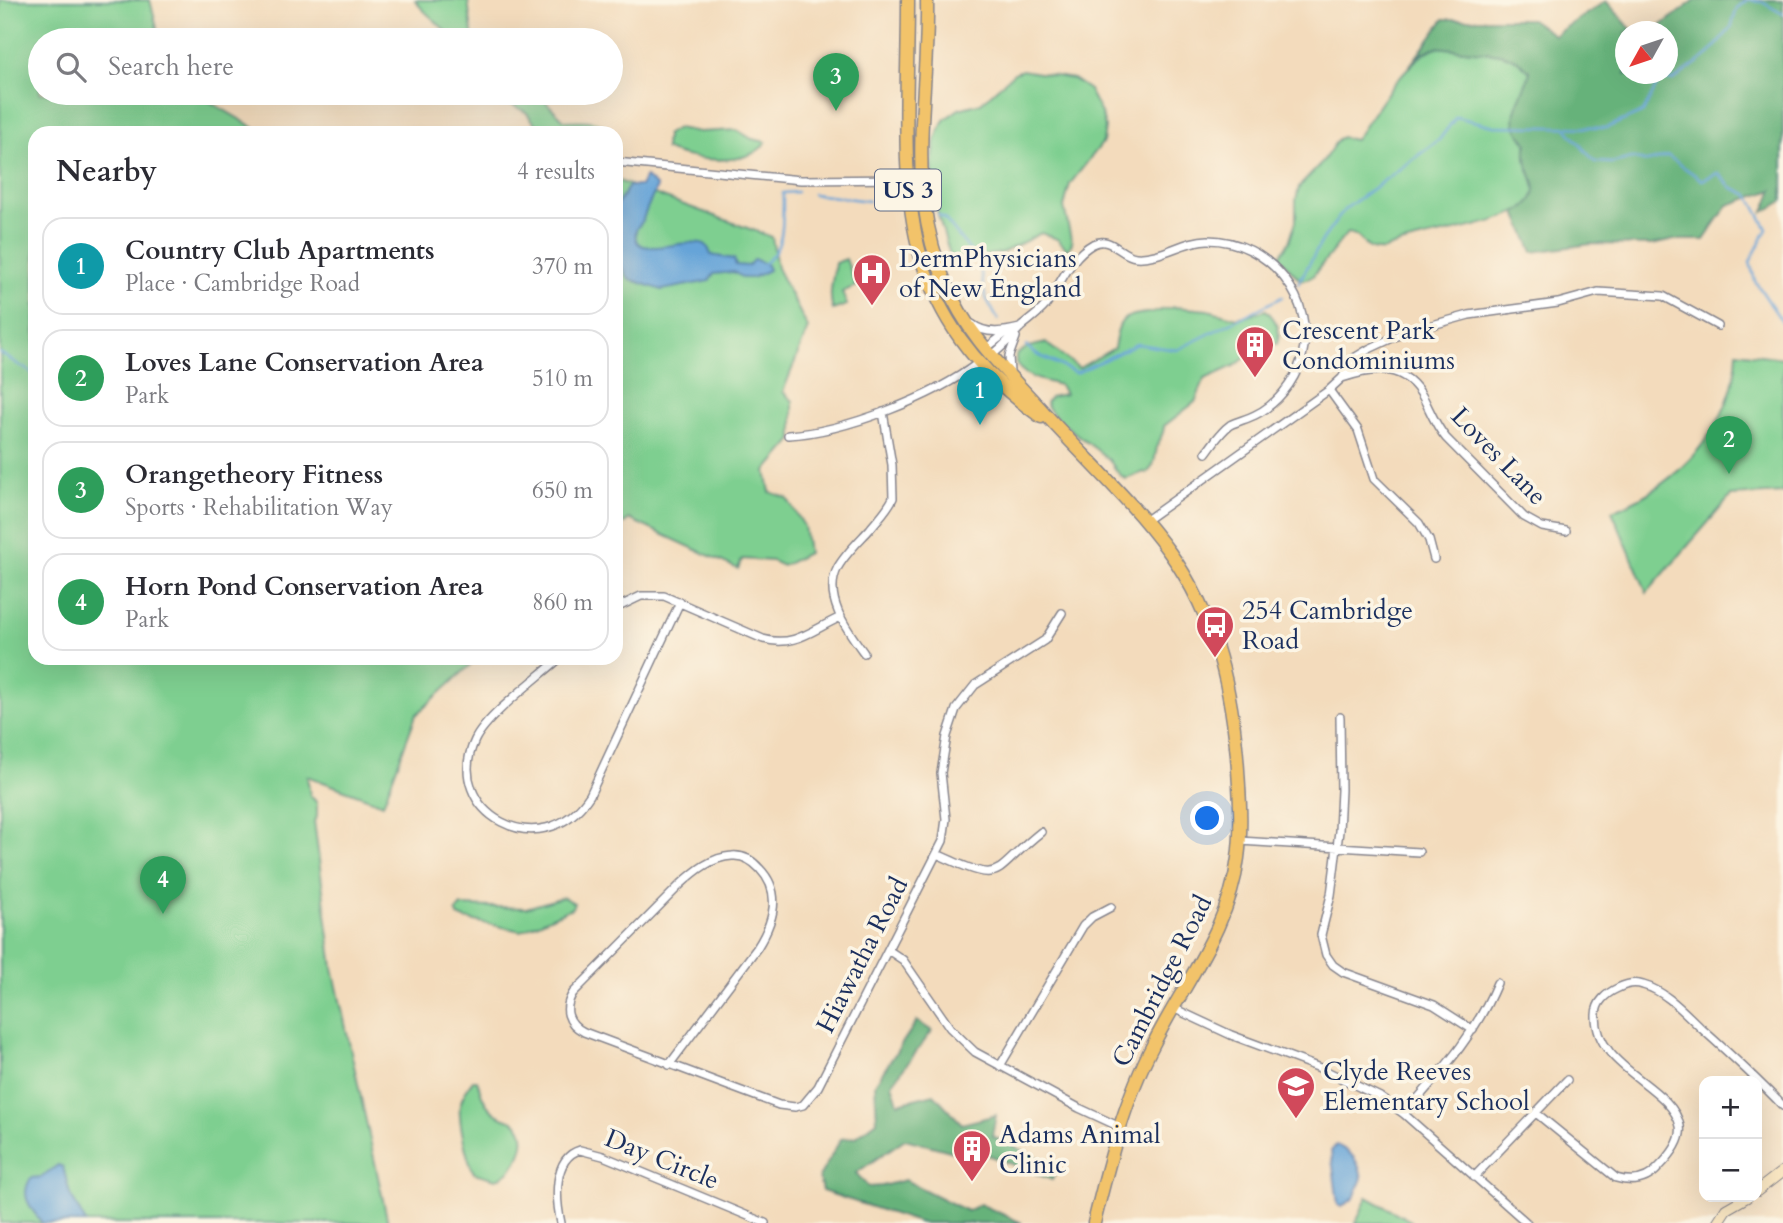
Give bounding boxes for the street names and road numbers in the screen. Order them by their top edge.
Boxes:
road number: US 3 [875,170,941,210]
street label: Loves Lane [1443,399,1555,513]
street label: Hiawatha Road [808,871,916,1039]
street label: Cambridge Road [1104,889,1220,1073]
street label: Day Circle [600,1120,724,1198]

